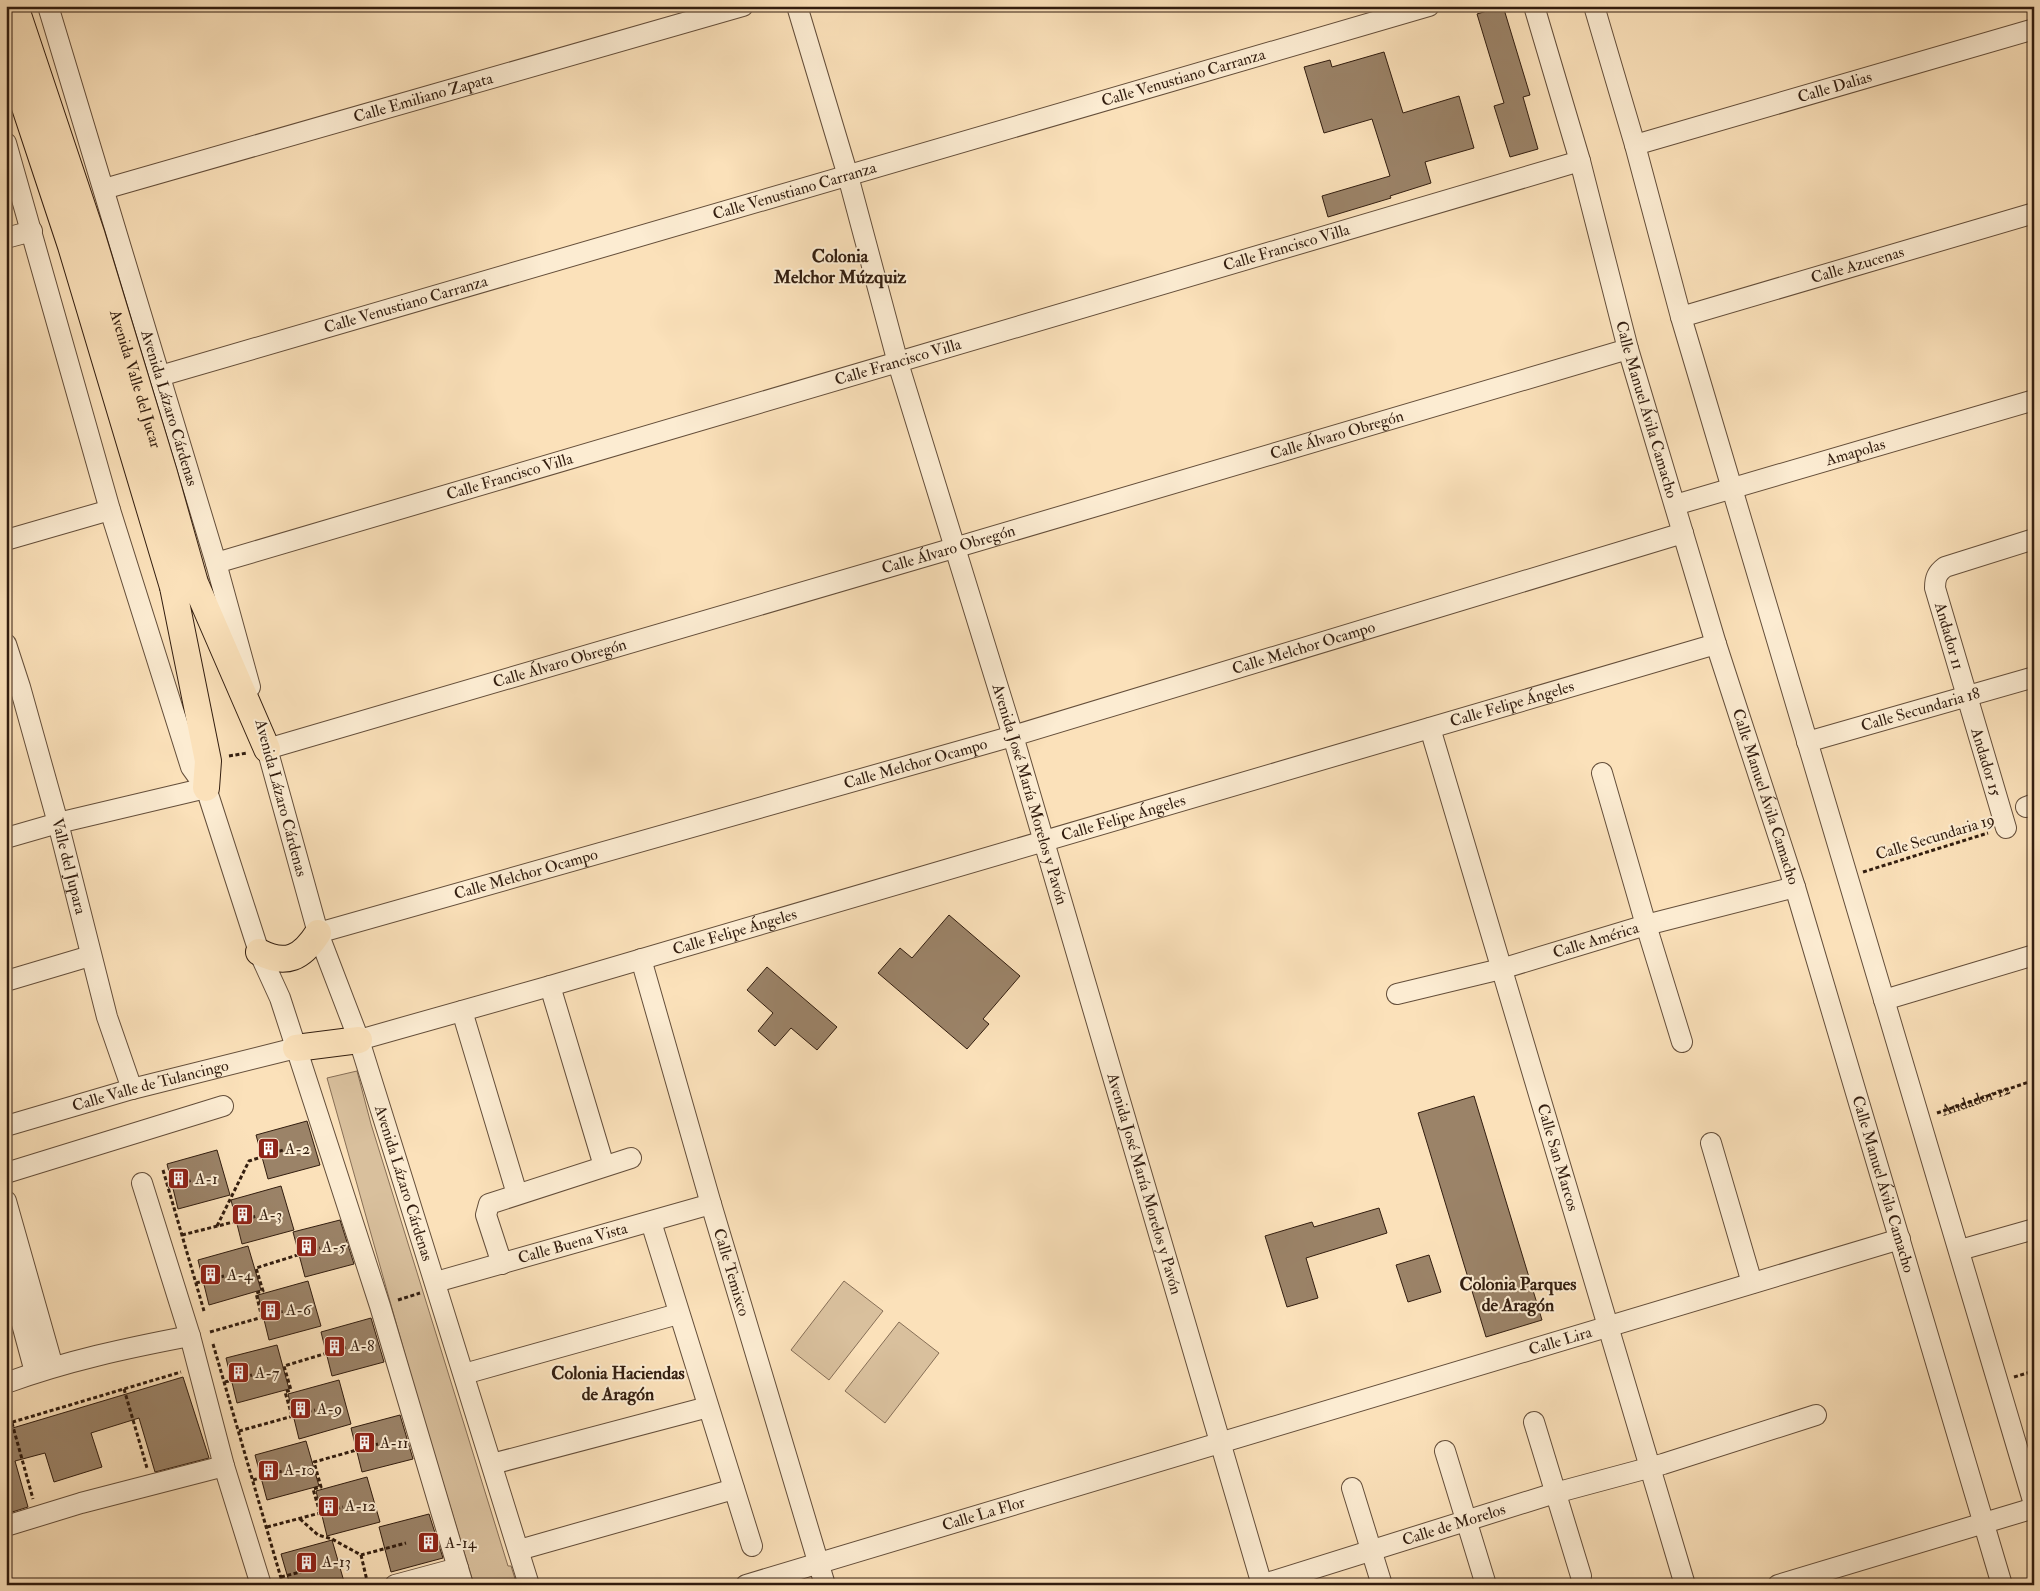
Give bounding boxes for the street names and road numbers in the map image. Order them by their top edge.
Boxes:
street label: Calle Venustiano Carranza [1099,44,1268,111]
street label: Calle Dalias [1795,67,1874,107]
street label: Calle Emiliano Zapata [351,68,496,127]
street label: Calle Venustiano Carranza [710,158,879,224]
street label: Calle Francisco Villa [1221,219,1352,276]
street label: Calle Azucenas [1809,242,1906,288]
street label: Calle Venustiano Carranza [322,271,490,338]
street label: Avenida Valle del Jucar [105,306,166,451]
street label: Calle Manuel Ávila Camacho [1611,319,1682,501]
street label: Avenida Lázaro Cárdenas [136,327,202,489]
street label: Calle Francisco Villa [832,334,964,390]
street label: Calle Álvaro Obregón [1268,406,1406,464]
street label: Amapolas [1822,434,1888,471]
street label: Calle Francisco Villa [444,448,576,505]
street label: Calle Álvaro Obregón [879,520,1018,579]
street label: Andador 11 [1930,599,1968,672]
street label: Calle Melchor Ocampo [1230,617,1378,679]
street label: Calle Álvaro Obregón [491,634,629,692]
street label: Calle Felipe Ángeles [1448,676,1576,732]
street label: Avenida José María Morelos y Pavón [987,680,1072,907]
street label: Calle Secundaria 18 [1859,683,1983,736]
street label: Calle Manuel Ávila Camacho [1728,706,1804,887]
street label: Avenida Lázaro Cárdenas [250,716,312,879]
street label: Andador 15 [1966,724,2006,799]
street label: Calle Melchor Ocampo [841,734,990,794]
street label: Calle Felipe Ángeles [1059,790,1188,846]
street label: Calle Secundaria 19 [1873,809,1997,865]
street label: Valle del Jupara [47,816,91,917]
street label: Calle Melchor Ocampo [452,844,600,904]
street label: Calle Felipe Ángeles [670,904,799,959]
street label: Calle América [1550,918,1642,963]
street label: Calle Valle de Tulancingo [70,1055,231,1116]
street label: Avenida José María Morelos y Pavón [1102,1070,1186,1297]
street label: Andador 12 [1938,1079,2013,1121]
street label: Calle Manuel Ávila Camacho [1847,1093,1919,1275]
street label: Calle San Marcos [1532,1101,1583,1213]
street label: Avenida Lázaro Cárdenas [370,1102,437,1263]
street label: Calle Buena Vista [516,1218,630,1268]
street label: Calle Temixco [709,1226,754,1319]
street label: Calle Lira [1526,1322,1595,1360]
street label: Calle La Flor [940,1492,1028,1536]
street label: Calle de Morelos [1400,1499,1508,1550]

